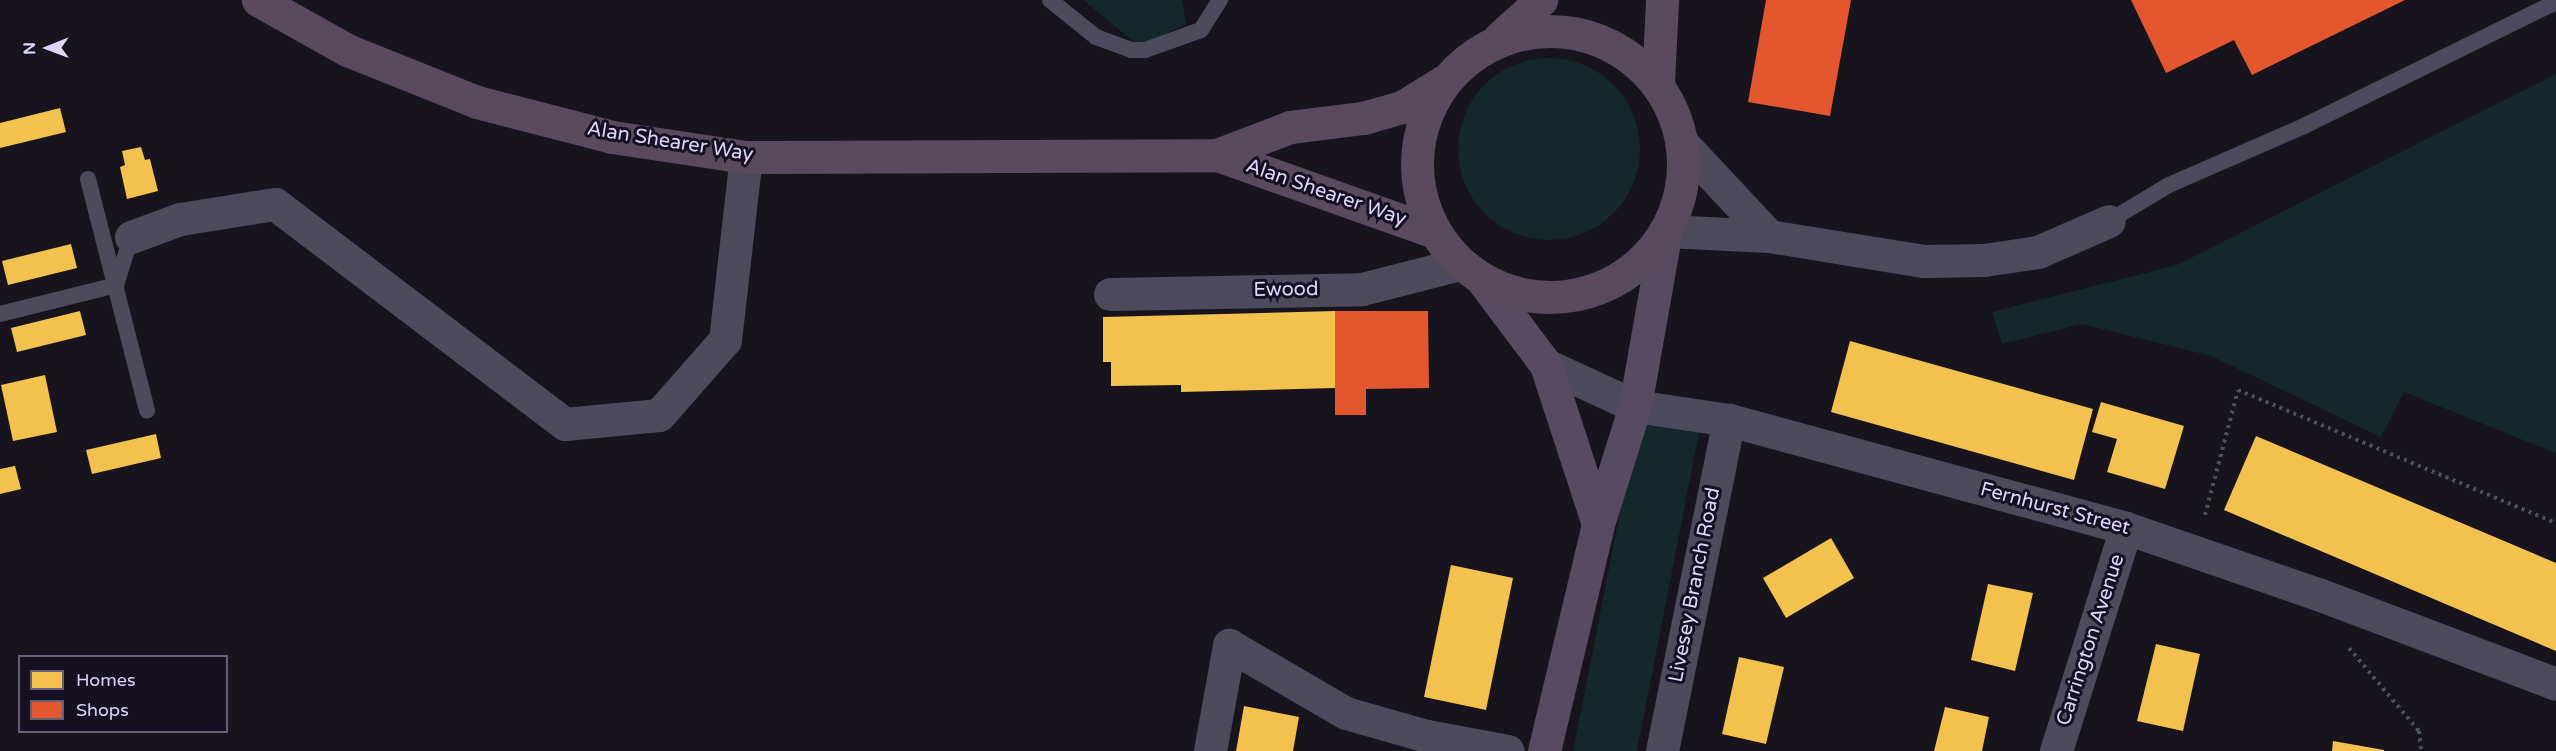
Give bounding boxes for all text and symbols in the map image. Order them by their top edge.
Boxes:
north arrow [18,18,78,78]
text: N [20,42,40,55]
street label: Alan Shearer Way [585,117,755,167]
street label: Alan Shearer Way [1243,154,1409,232]
street label: Ewood [1253,277,1319,303]
street label: Fernhurst Street [1978,477,2132,541]
street label: Livesey Branch Road [1664,485,1726,685]
street label: Carrington Avenue [2052,551,2130,729]
legend [18,655,228,733]
text: Homes [76,669,136,691]
text: Shops [76,699,129,721]

